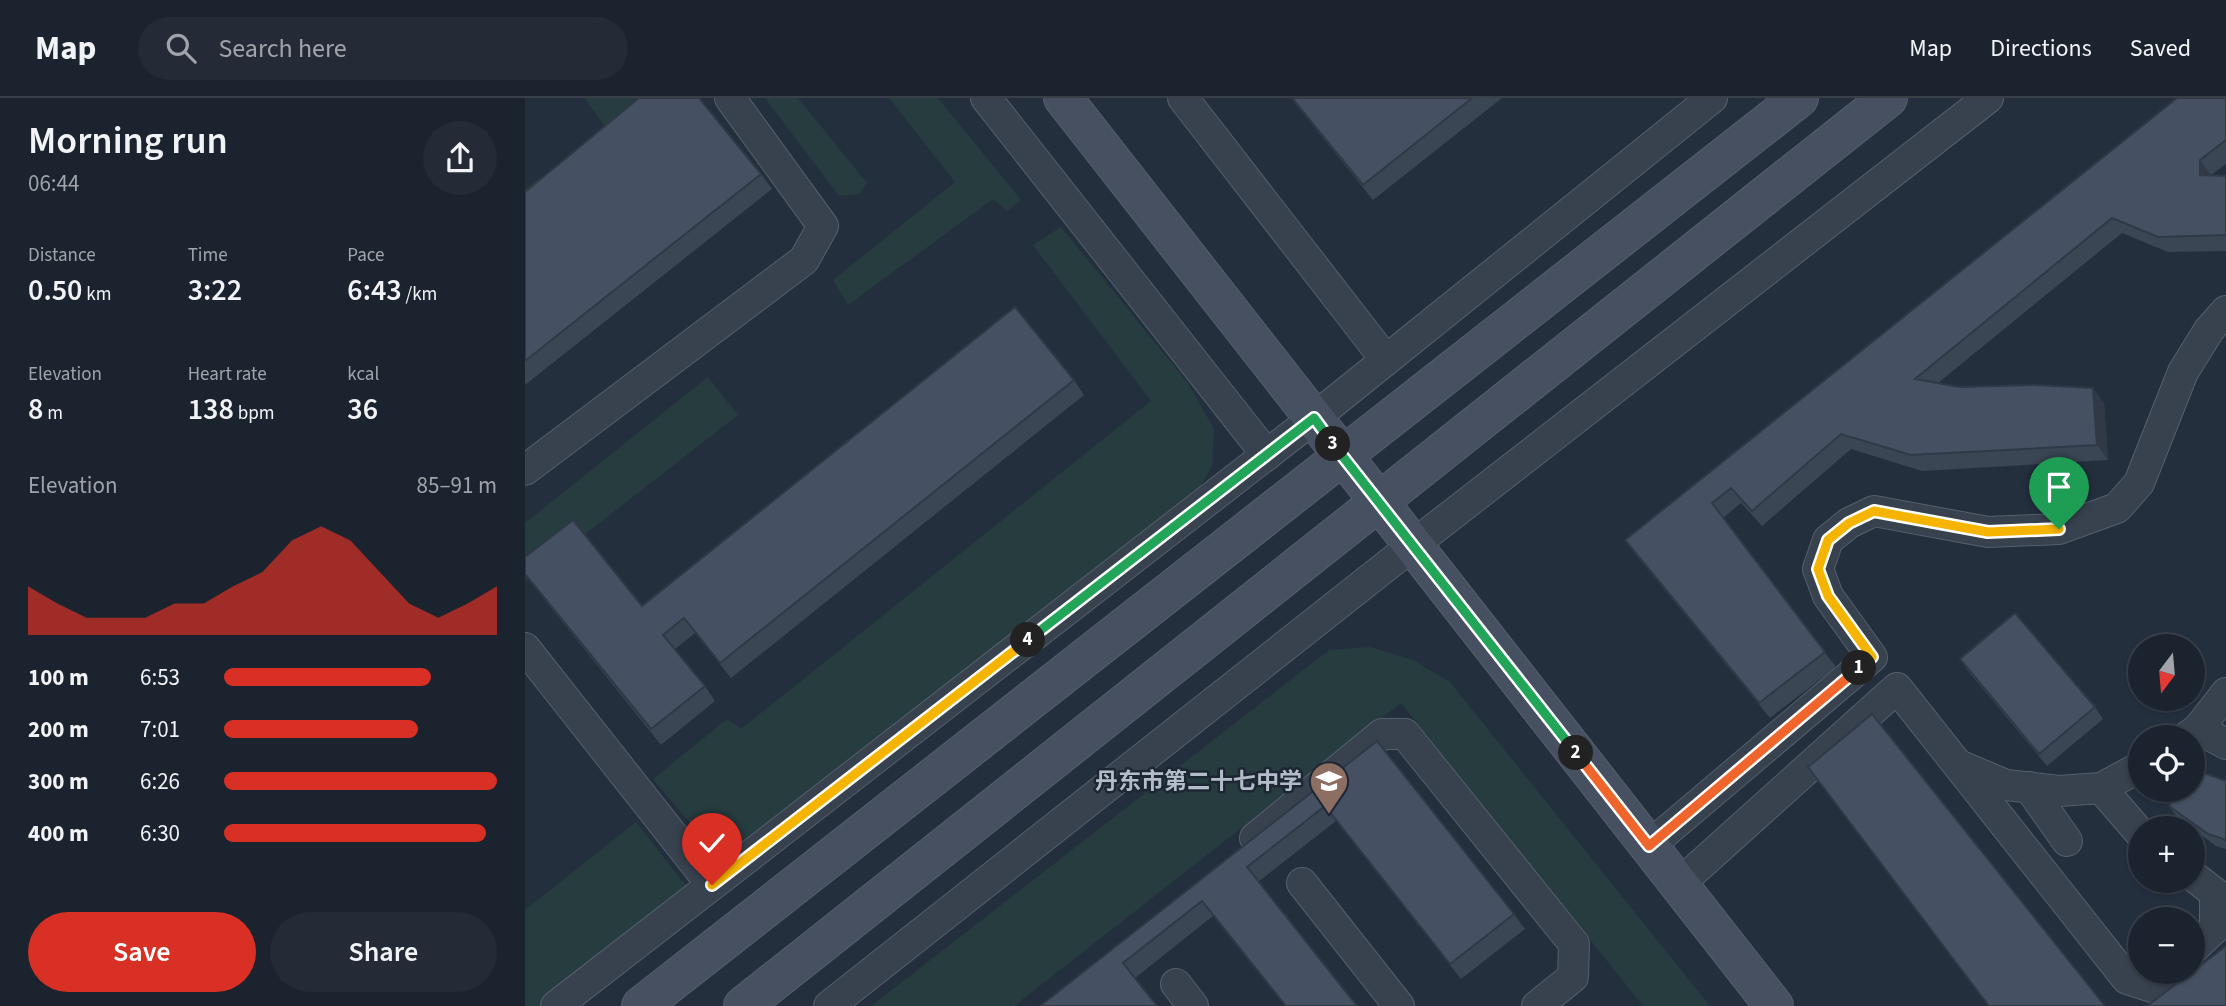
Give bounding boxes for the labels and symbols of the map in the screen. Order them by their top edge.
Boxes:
pin: 3 [1315,426,1351,462]
pin [2029,457,2089,529]
pin: 4 [1011,622,1045,658]
north arrow [2128,634,2205,710]
pin: 1 [1841,650,1877,686]
pin: 2 [1559,736,1593,770]
school or university icon: 丹东市第二十七中学 [1308,760,1350,815]
place label: 丹东市第二十七中学 [1095,765,1302,798]
pin [682,813,742,885]

